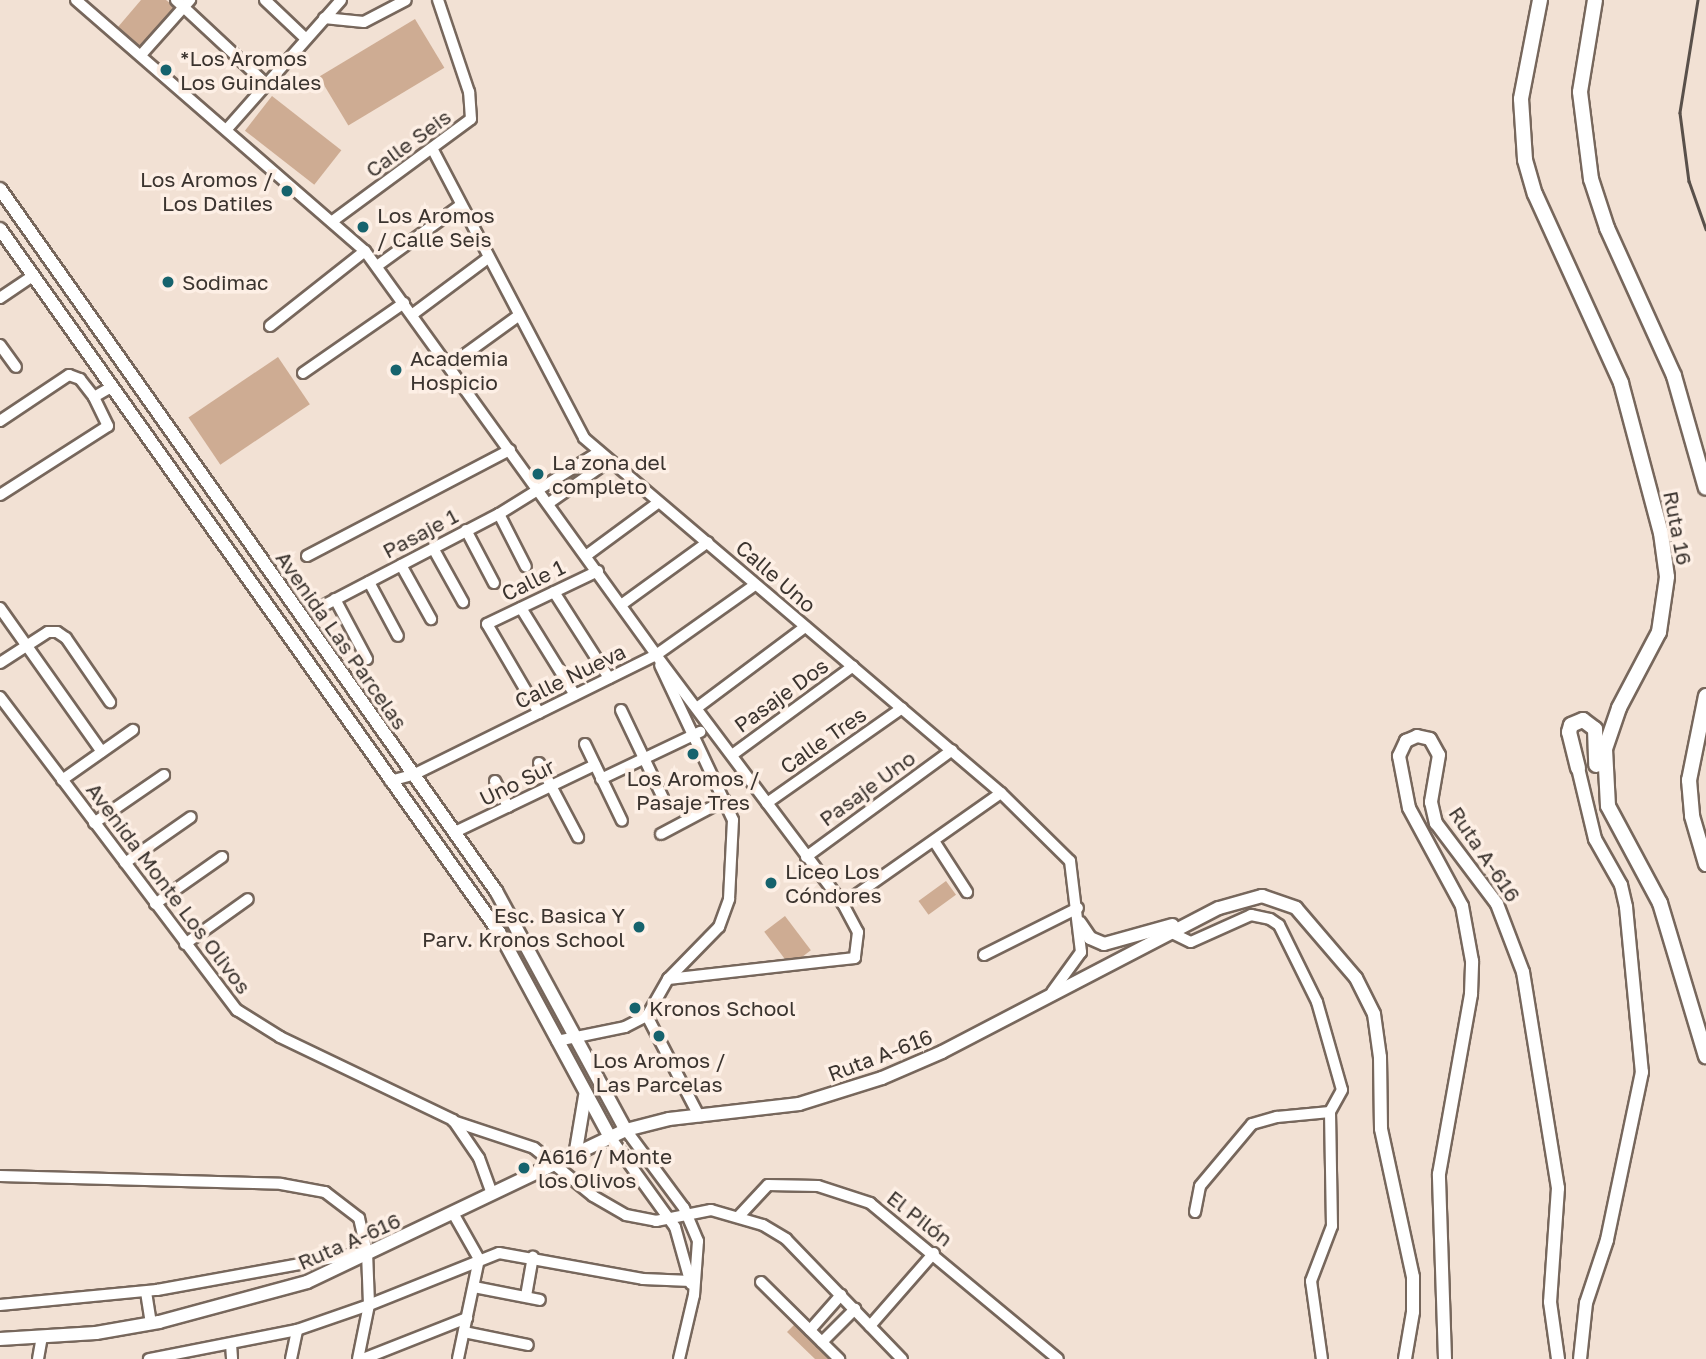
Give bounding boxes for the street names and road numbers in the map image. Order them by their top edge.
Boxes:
street label: Calle Seis [360,104,456,182]
street label: Ruta 16 [1658,489,1698,567]
street label: Pasaje 1 [378,503,462,563]
street label: Calle Uno [731,534,821,618]
street label: Avenida Las Parcelas [271,546,413,734]
street label: Calle 1 [497,554,569,606]
street label: Calle Nueva [510,638,630,714]
street label: Pasaje Dos [729,653,833,737]
street label: Calle Tres [775,701,871,779]
street label: Pasaje Uno [814,745,920,831]
street label: Uno Sur [475,753,559,811]
street label: Avenida Monte Los Olivos [81,777,257,999]
street label: Ruta A-616 [1444,801,1526,907]
street label: Ruta A-616 [824,1024,936,1086]
street label: El Pilón [882,1185,958,1251]
street label: Ruta A-616 [294,1207,404,1275]

